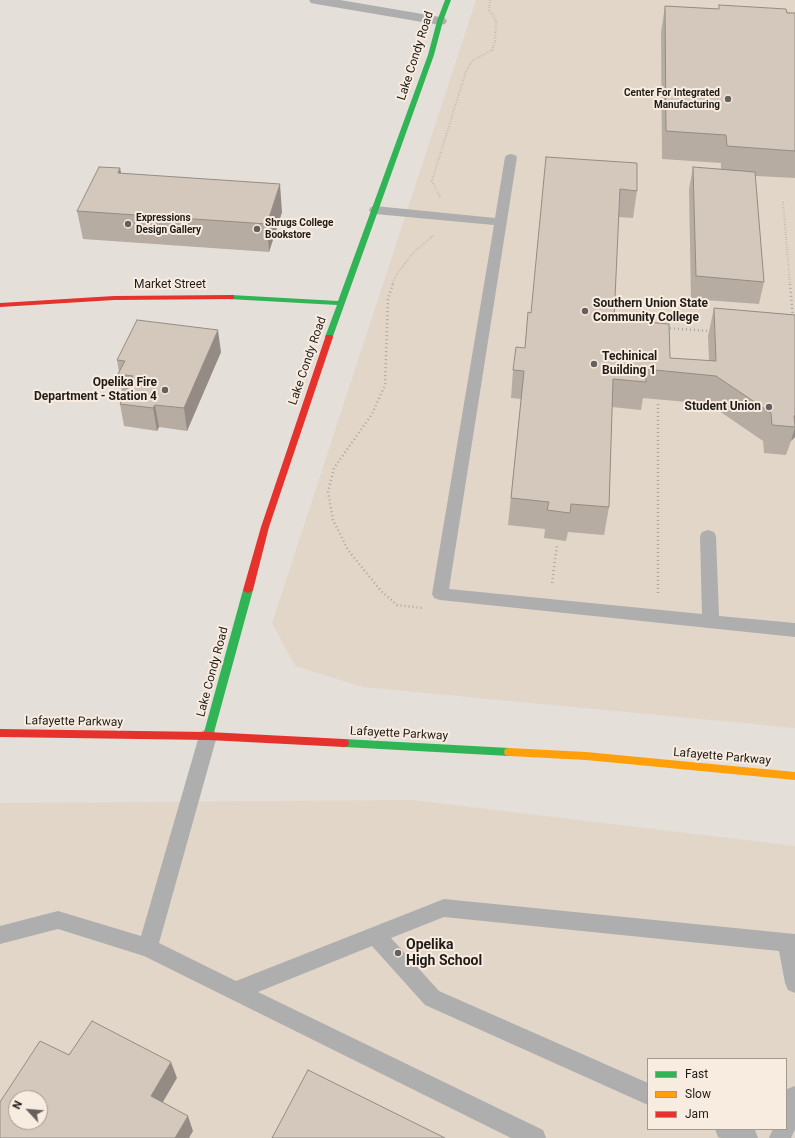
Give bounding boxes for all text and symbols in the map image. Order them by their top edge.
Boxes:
street label: Lake Condy Road [395,10,437,102]
place label: Center For Integrated Manufacturing [624,87,720,110]
marker: Center For Integrated Manufacturing [723,94,733,104]
place label: Expressions Design Gallery [136,212,201,236]
place label: Shrugs College Bookstore [265,217,333,240]
marker: Expressions Design Gallery [123,219,133,229]
marker: Shrugs College Bookstore [252,224,262,234]
street label: Market Street [134,278,206,292]
place label: Southern Union State Community College [593,297,708,325]
marker: Southern Union State Community College [580,306,590,316]
street label: Lake Condy Road [286,315,330,407]
place label: Techinical Building 1 [602,350,657,378]
marker: Techinical Building 1 [589,359,599,369]
place label: Opelika Fire Department - Station 4 [34,376,157,404]
marker: Opelika Fire Department - Station 4 [160,385,170,395]
place label: Student Union [685,400,761,414]
marker: Student Union [764,402,774,412]
street label: Lake Condy Road [194,625,232,719]
street label: Lafayette Parkway [25,714,123,730]
street label: Lafayette Parkway [350,724,448,744]
street label: Lafayette Parkway [673,746,771,768]
place label: Opelika High School [406,937,482,970]
marker: Opelika High School [393,948,403,958]
legend [647,1058,787,1130]
text: Fast [685,1067,708,1081]
text: Slow [685,1087,711,1101]
north arrow [8,1090,48,1130]
text: N [10,1099,25,1111]
text: Jam [685,1107,709,1121]

